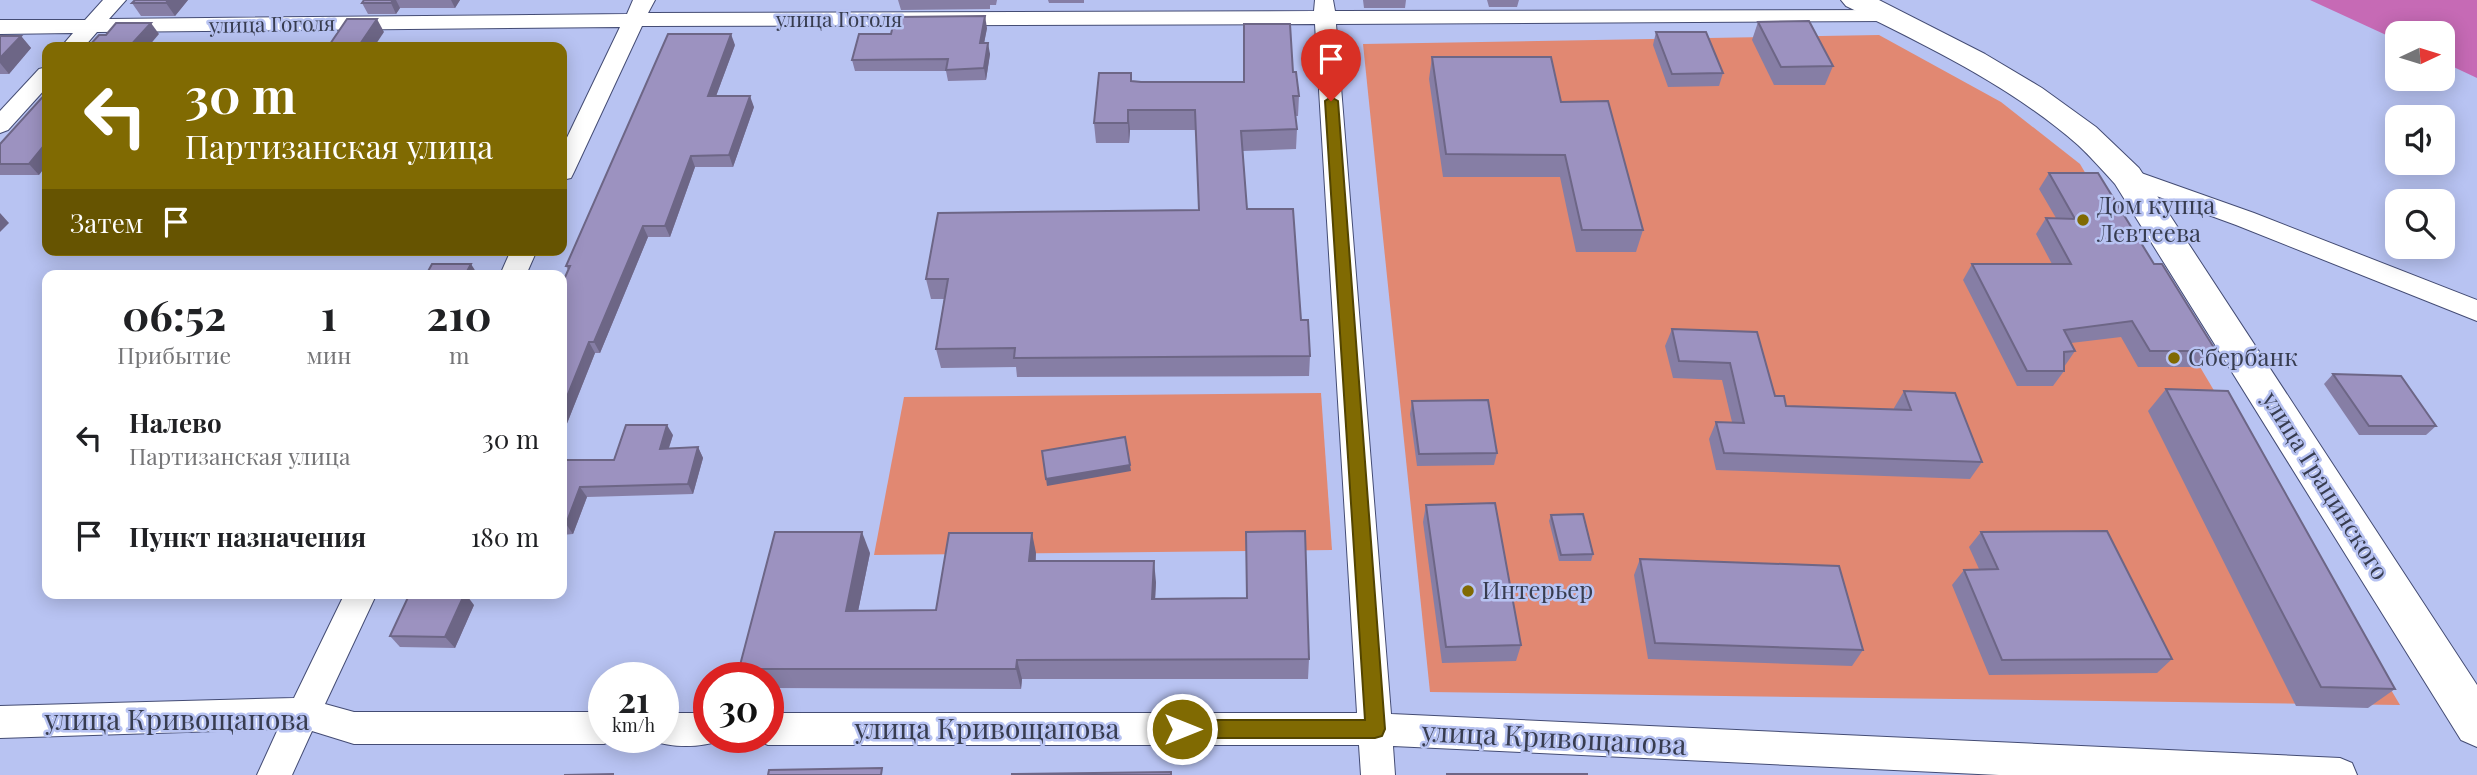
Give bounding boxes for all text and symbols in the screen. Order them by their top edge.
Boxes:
street label: улица Гоголя [775,4,902,32]
street label: улица Гоголя [207,8,335,38]
north arrow [2385,21,2455,91]
map controls [2385,21,2455,259]
pin [1301,29,1361,101]
icon: arrive [1312,40,1350,78]
text: 30 m [185,61,296,126]
icon: left [70,70,161,161]
button: sound [2385,105,2455,175]
text: Партизанская улица [185,124,493,167]
place label: Дом купца Левтеева [2096,188,2215,248]
button: search [2385,189,2455,259]
icon: arrive [157,203,195,241]
text: Затем [70,205,143,240]
marker: Дом купца Левтеева [2075,212,2091,228]
text: 06:52 [122,286,226,342]
text: 1 [321,286,337,342]
text: 210 [427,286,492,342]
text: Прибытие [117,339,231,370]
text: мин [306,339,351,370]
text: m [449,339,469,370]
place label: Сбербанк [2188,340,2298,372]
marker: Сбербанк [2166,350,2182,366]
street label: улица Грацинского [2255,384,2398,585]
text: Налево [129,405,222,440]
icon: left [70,419,108,457]
text: 30 m [482,421,539,456]
text: Партизанская улица [129,440,350,471]
icon: arrive [70,517,108,555]
text: Пункт назначения [129,519,366,554]
text: 180 m [471,519,539,554]
place label: Интерьер [1482,573,1593,605]
marker: Интерьер [1460,583,1476,599]
speed limit sign: 30 [693,662,784,753]
text: 21 [618,675,649,722]
position arrow [1145,692,1219,766]
street label: улица Кривощапова [43,700,310,737]
street label: улица Кривощапова [853,709,1120,746]
street label: улица Кривощапова [1420,711,1687,762]
text: km/h [612,713,655,737]

